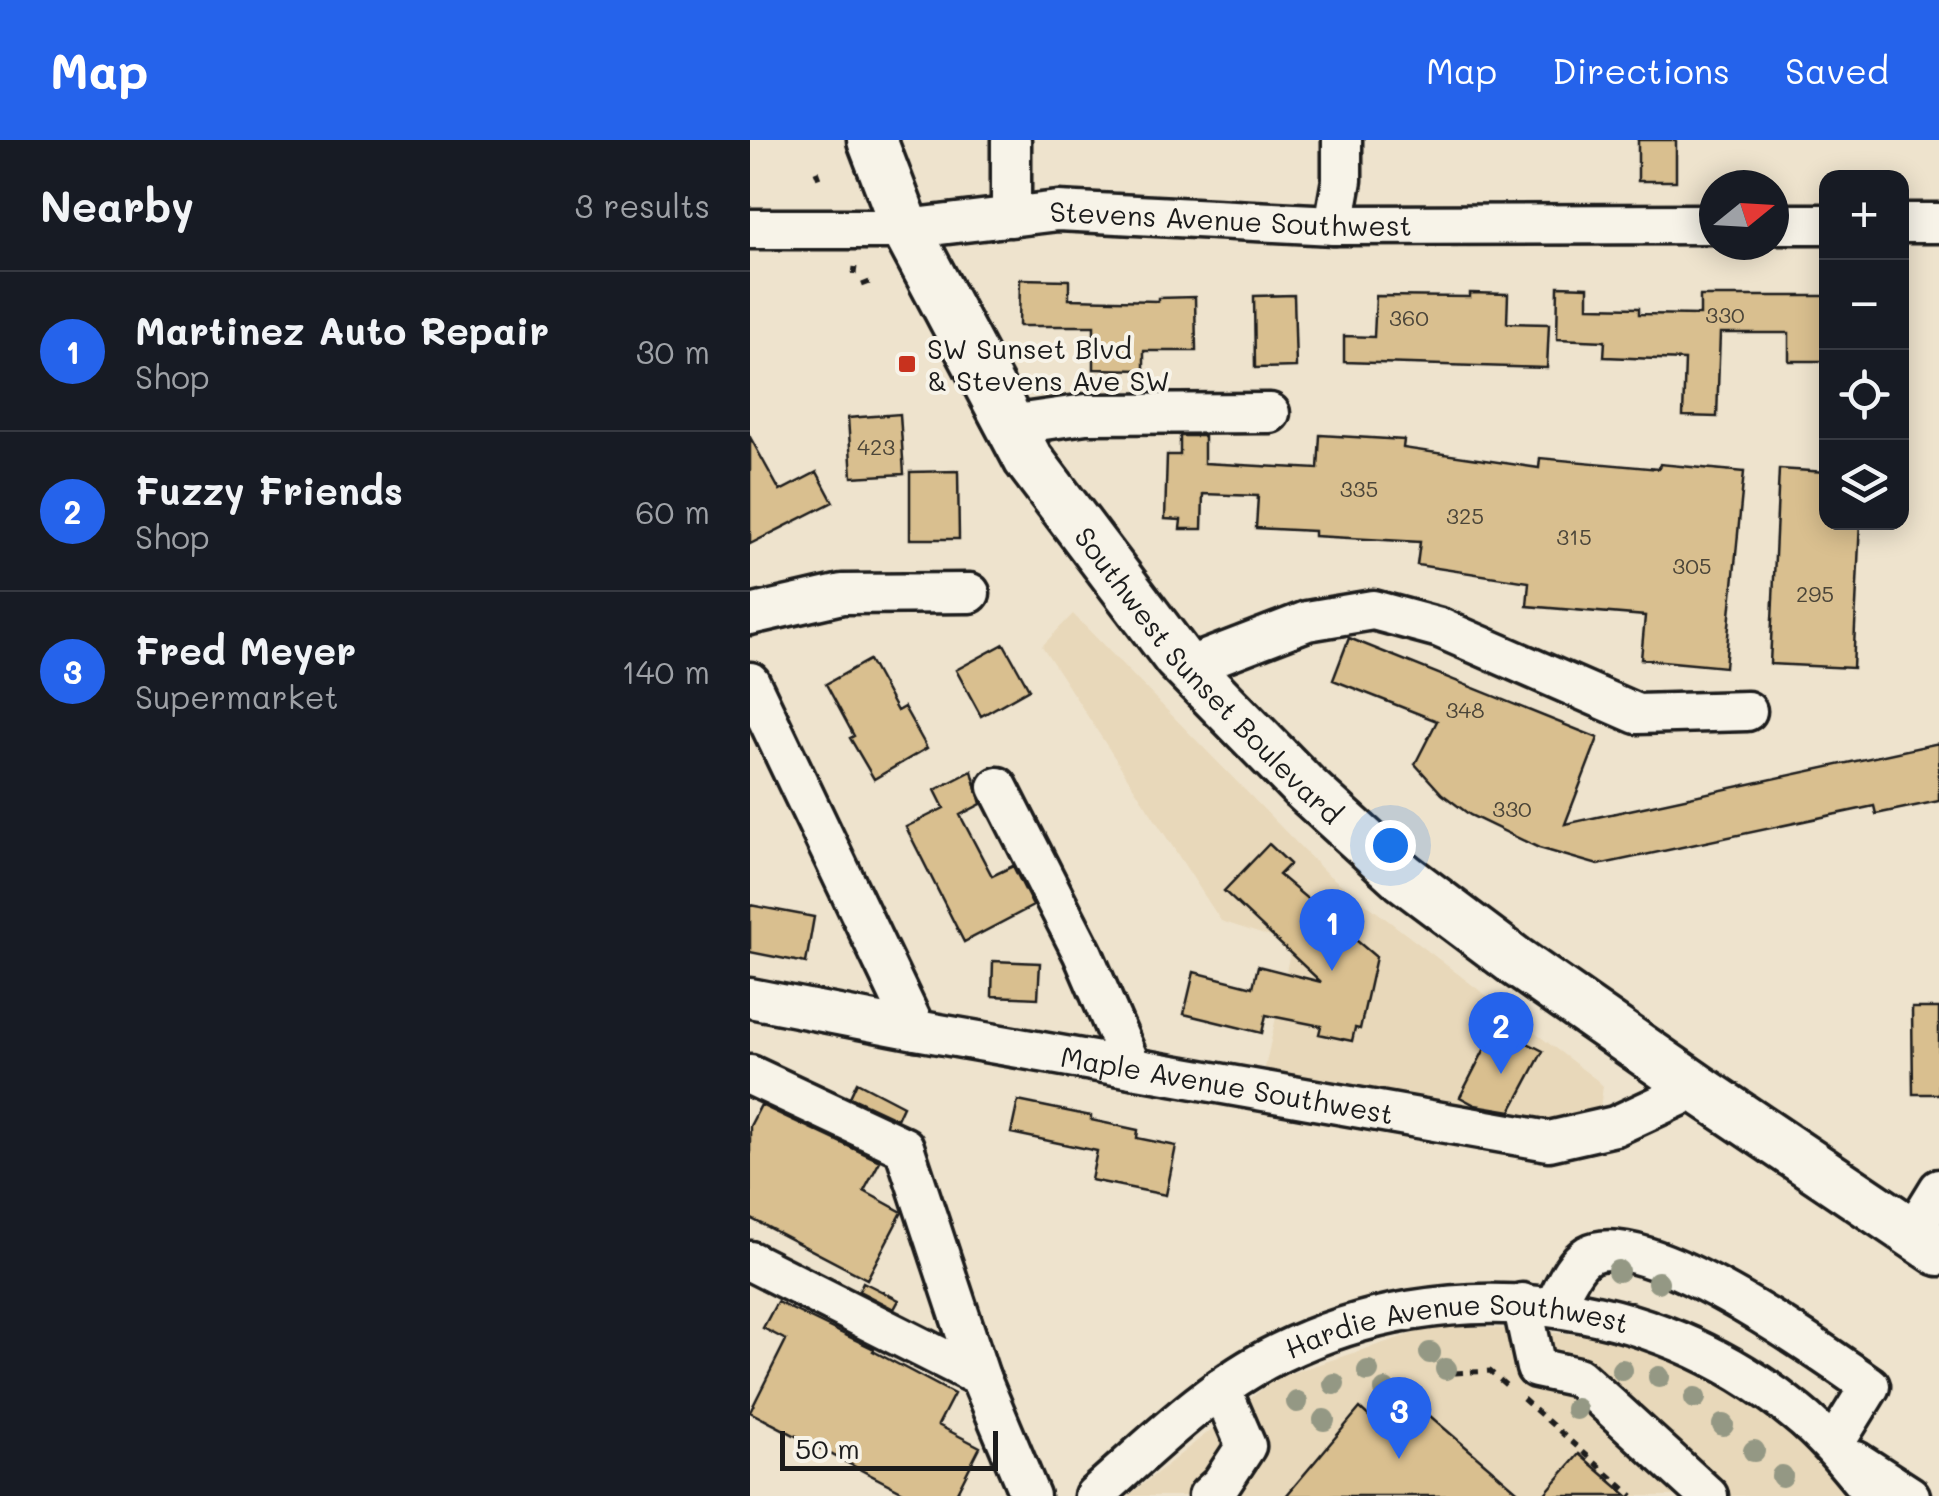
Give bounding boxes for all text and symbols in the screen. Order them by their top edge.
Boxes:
text: Map [50,39,149,101]
text: Map [1426,47,1497,93]
text: Directions [1552,47,1730,93]
text: Saved [1785,47,1889,93]
north arrow [1699,170,1789,260]
map controls [1819,170,1909,530]
button: + [1819,170,1909,260]
text: Nearby [40,178,194,233]
text: 3 results [574,184,710,226]
street label: Stevens Avenue Southwest [1048,192,1412,243]
button: − [1819,260,1909,350]
house number: 330 [1705,300,1745,329]
house number: 360 [1389,303,1429,332]
text: Martinez Auto Repair [135,305,549,355]
text: 1 [65,330,80,372]
text: 30 m [636,330,710,372]
place label: SW Sunset Blvd & Stevens Ave SW [927,330,1170,398]
button: locate [1819,350,1909,440]
marker: SW Sunset Blvd & Stevens Ave SW [896,353,918,375]
text: Shop [135,355,210,397]
house number: 423 [857,432,895,461]
button: layers [1819,440,1909,530]
text: Fuzzy Friends [135,465,403,515]
house number: 335 [1340,474,1378,503]
text: 2 [64,490,81,532]
text: 60 m [635,490,710,532]
house number: 325 [1446,501,1484,530]
text: Shop [135,515,210,557]
street label: Southwest Sunset Boulevard [1067,519,1350,831]
house number: 315 [1556,522,1592,551]
house number: 305 [1672,551,1712,580]
house number: 295 [1796,579,1834,608]
text: Fred Meyer [135,625,356,675]
text: 3 [63,650,82,692]
text: 140 m [621,650,710,692]
text: Supermarket [135,675,339,717]
house number: 348 [1445,695,1485,724]
house number: 330 [1492,794,1532,823]
your location [1365,820,1416,871]
pin: 1 [1300,888,1364,971]
pin: 2 [1468,992,1534,1074]
street label: Maple Avenue Southwest [1058,1038,1396,1131]
street label: Hardie Avenue Southwest [1279,1286,1633,1366]
pin: 3 [1366,1376,1432,1459]
scale bar [780,1426,998,1470]
text: 50 m [795,1430,860,1466]

